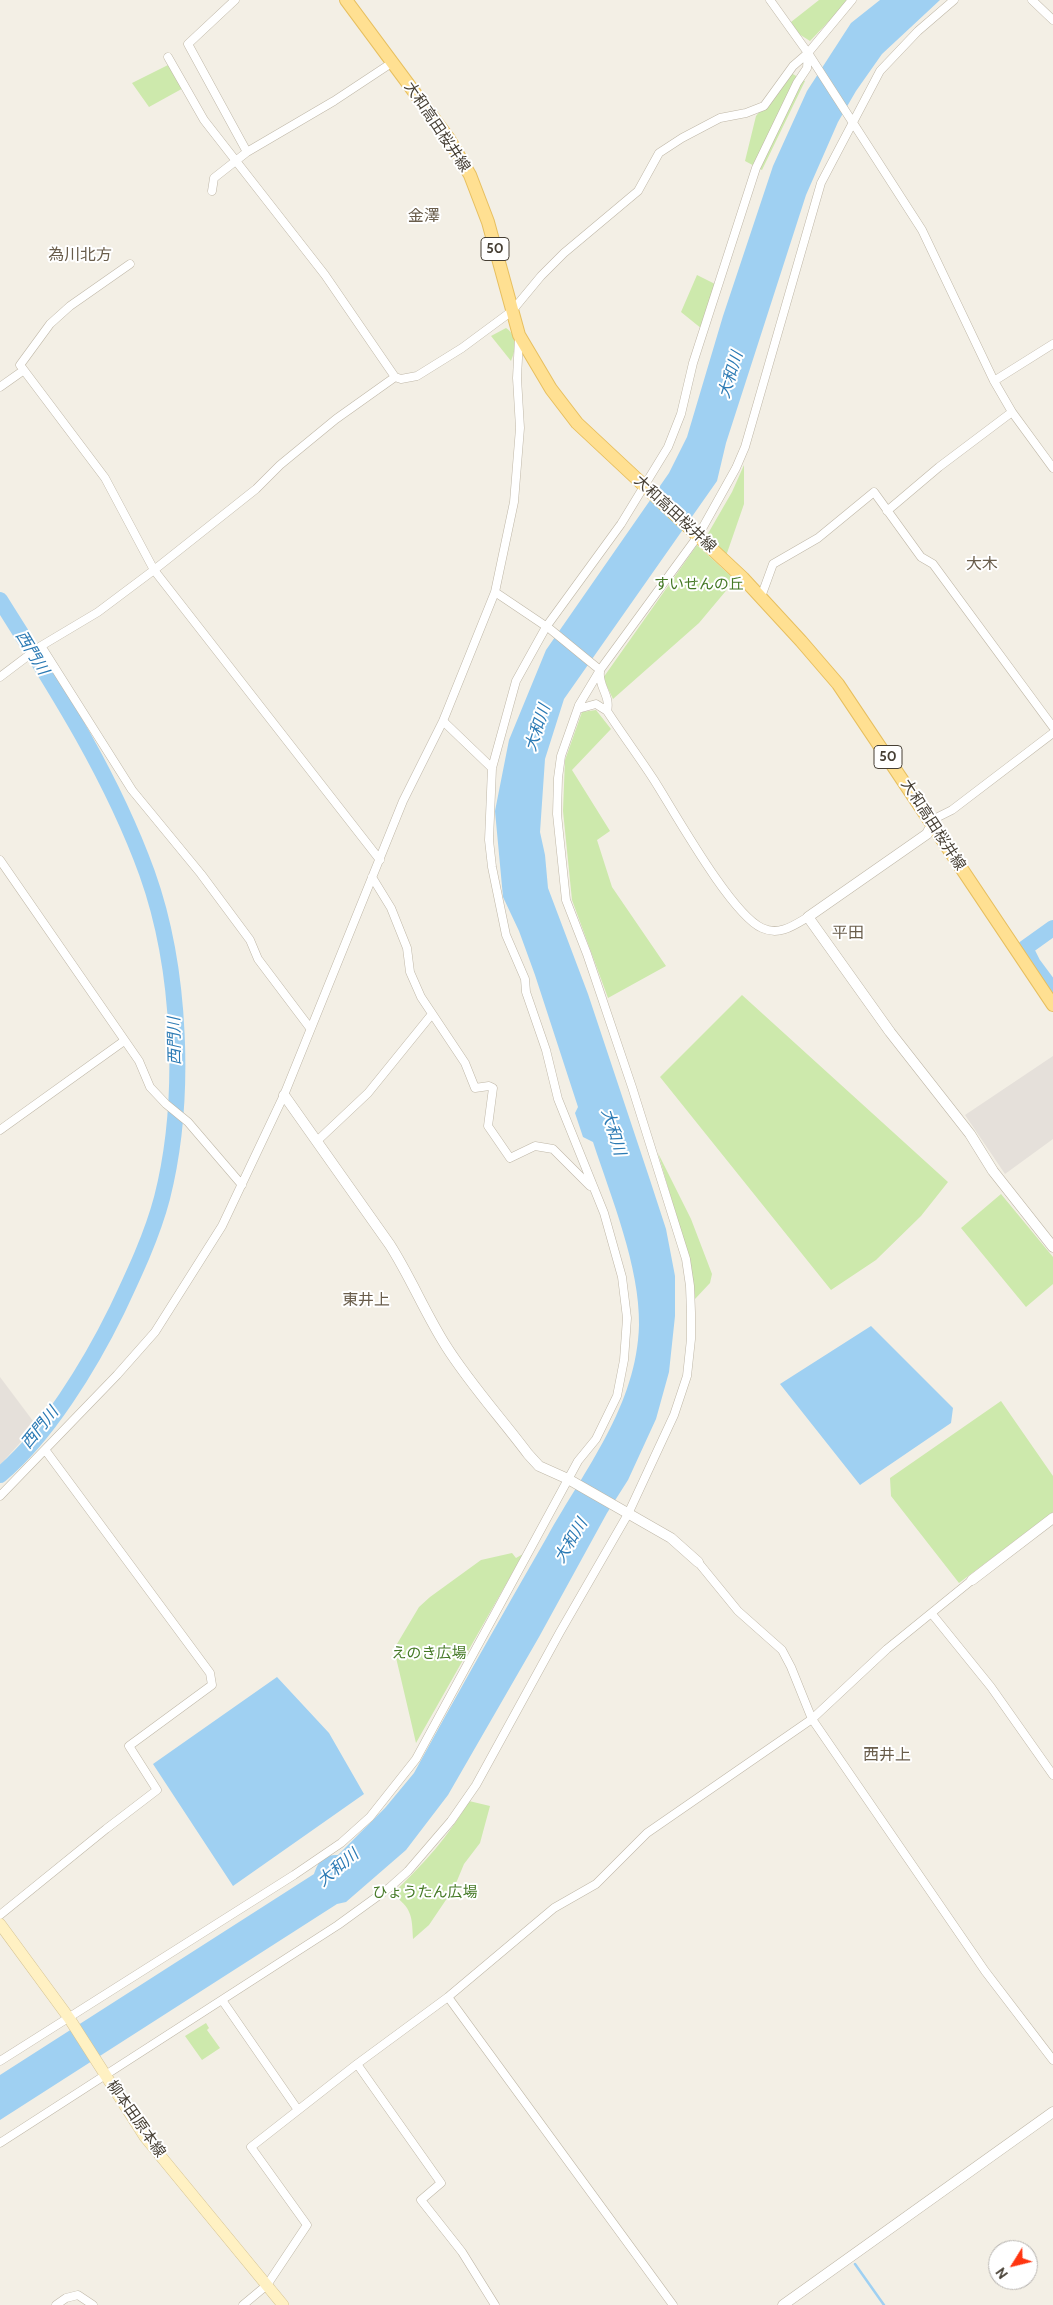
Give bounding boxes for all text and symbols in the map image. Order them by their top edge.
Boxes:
street label: 大和高田桜井線 [400,78,474,176]
district label: 金澤 [408,206,440,226]
road number: 50 [481,238,509,260]
district label: 為川北方 [48,245,112,265]
water label: 大和川 [715,349,747,401]
street label: 大和高田桜井線 [630,472,720,556]
district label: 大木 [966,554,998,574]
park label: すいせんの丘 [654,576,744,594]
water label: 西門川 [11,627,53,679]
water label: 大和川 [521,702,555,754]
road number: 50 [874,746,902,769]
street label: 大和高田桜井線 [897,776,969,874]
district label: 平田 [832,923,864,943]
water label: 西門川 [165,1017,185,1065]
water label: 大和川 [597,1106,629,1158]
district label: 東井上 [342,1290,390,1310]
water label: 西門川 [17,1403,63,1453]
water label: 大和川 [550,1515,592,1567]
park label: えのき広場 [392,1645,466,1663]
district label: 西井上 [863,1745,911,1765]
water label: 大和川 [313,1845,363,1891]
park label: ひょうたん広場 [373,1884,477,1902]
street label: 柳本田原本線 [103,2077,169,2161]
north arrow [988,2240,1038,2290]
text: N [991,2264,1012,2283]

